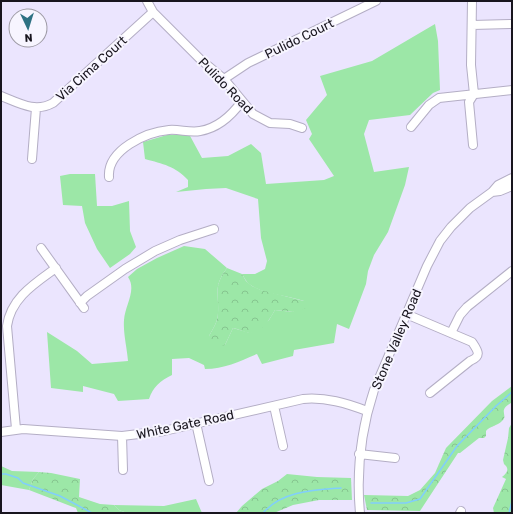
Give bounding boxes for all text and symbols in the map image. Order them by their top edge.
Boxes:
north arrow [8,8,48,48]
street label: Pulido Court [262,15,336,62]
text: N [24,31,33,44]
street label: Via Cima Court [53,33,130,104]
street label: Pulido Road [195,54,256,116]
street label: Stone Valley Road [369,287,424,392]
street label: White Gate Road [135,407,235,442]

